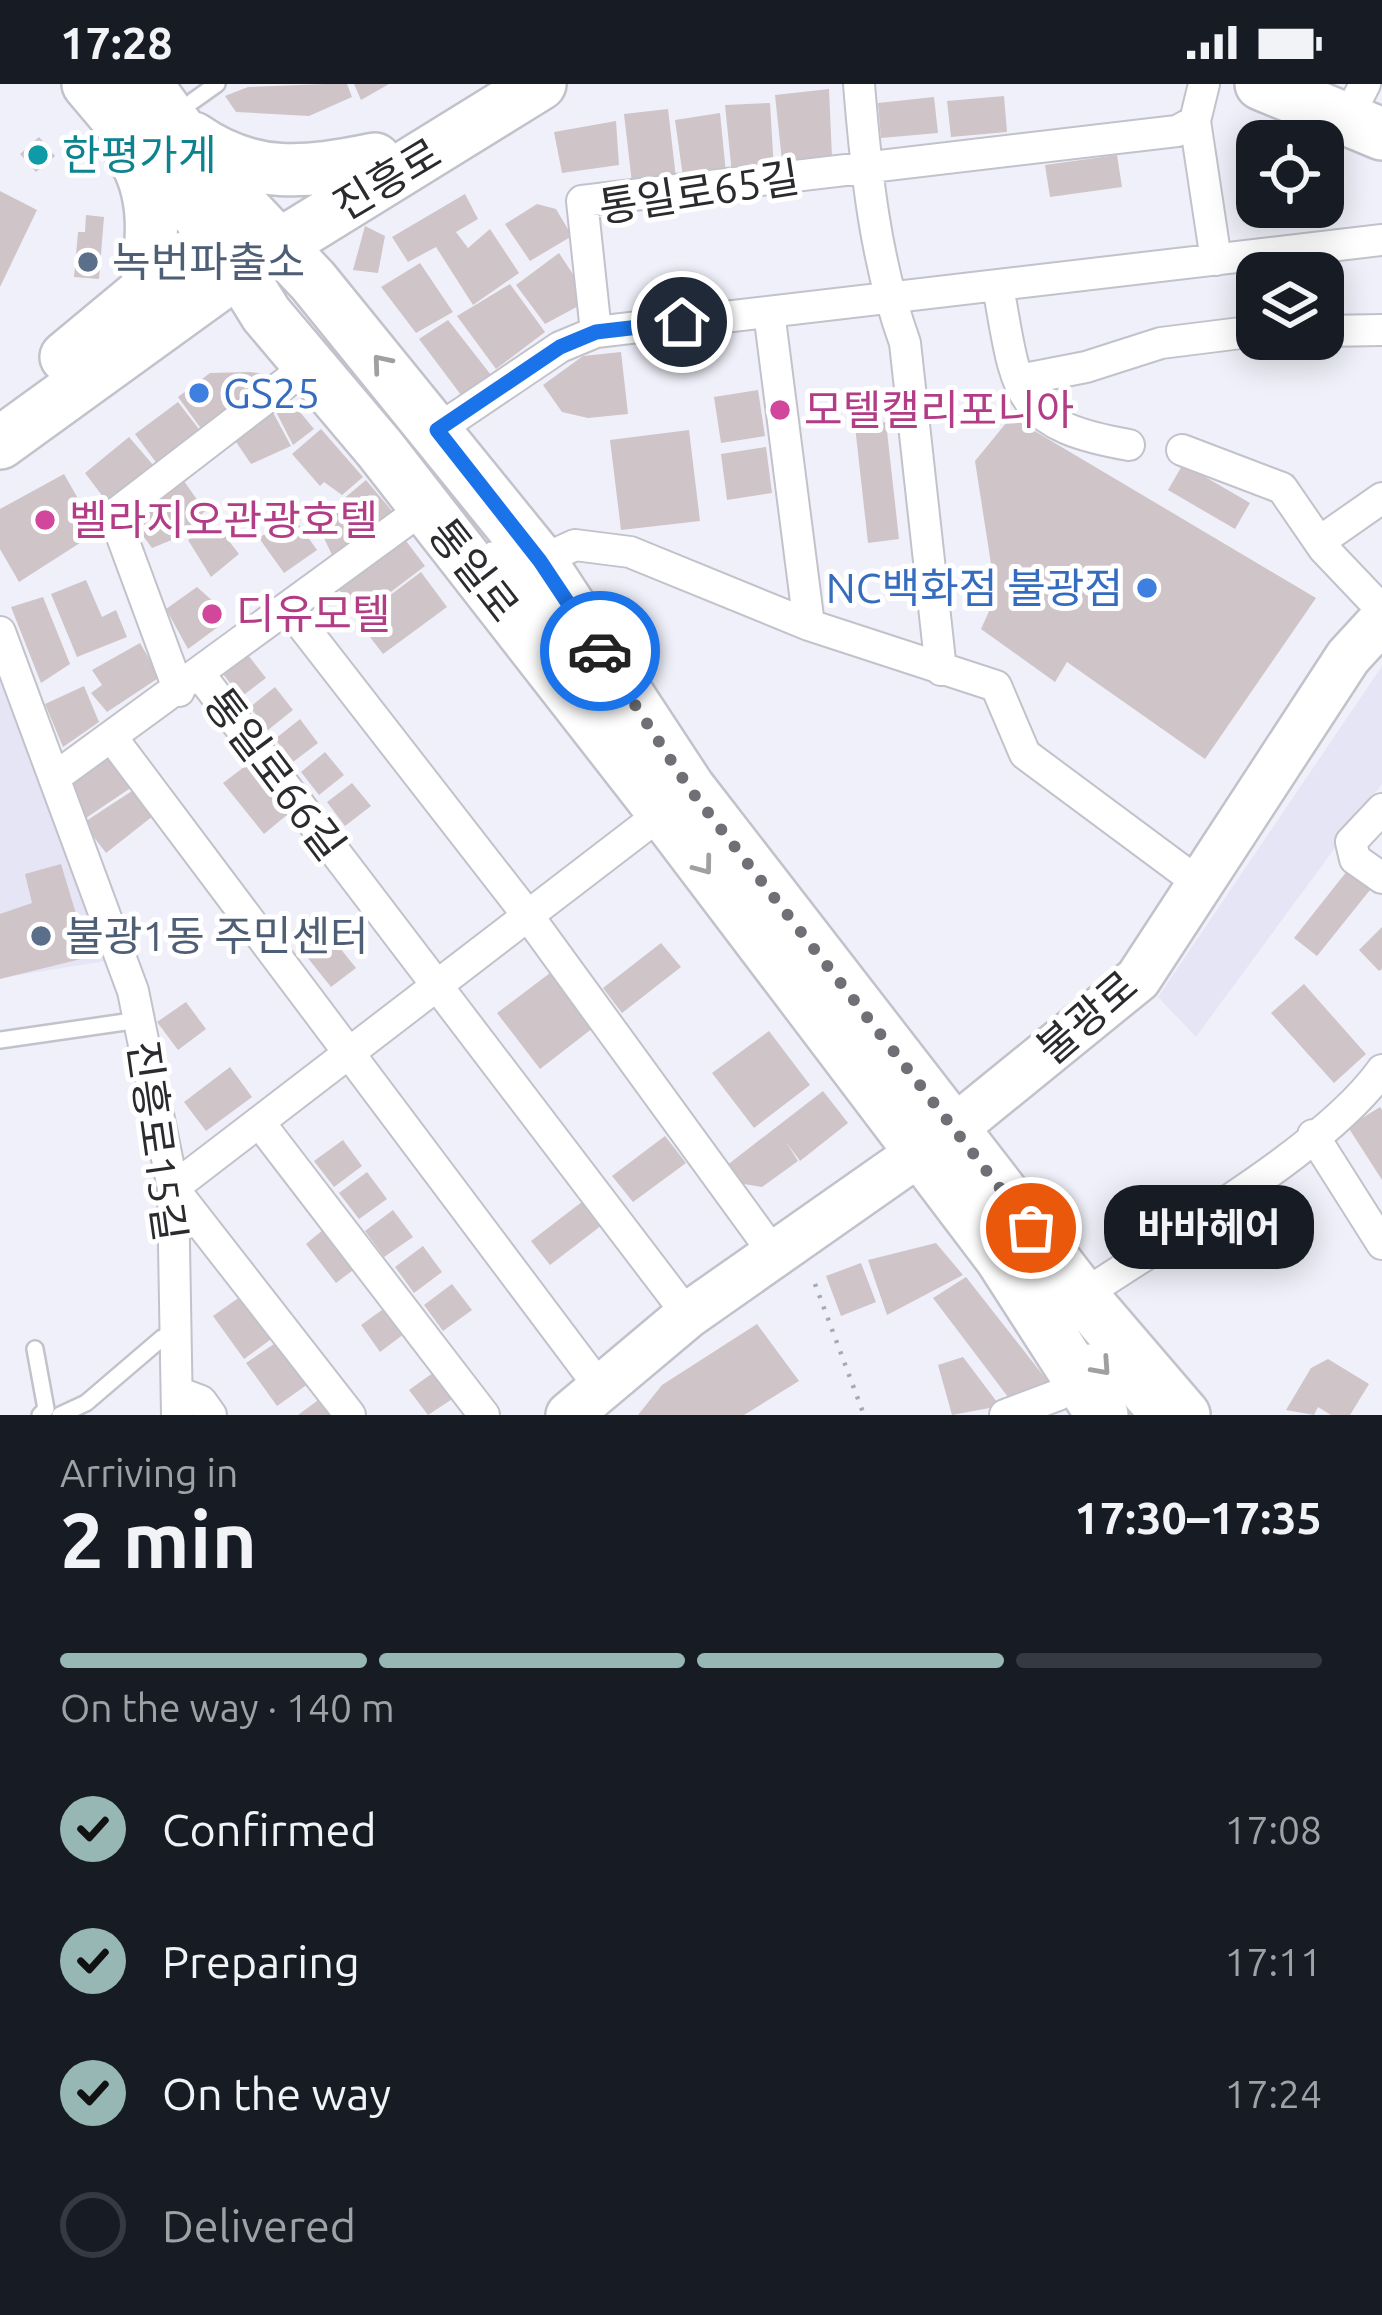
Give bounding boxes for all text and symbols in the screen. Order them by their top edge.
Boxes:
text: 17:28 [60,17,173,68]
map controls [1236,120,1344,360]
button: locate [1236,120,1344,228]
street label: 진흥로 [325,129,449,229]
place label: 한평가게 [62,131,217,178]
marker: 한평가게 [25,142,51,168]
street label: 통일로65길 [596,153,802,231]
place label: 녹번파출소 [112,238,305,285]
marker: 녹번파출소 [75,249,101,275]
button: layers [1236,252,1344,360]
pin [631,271,733,373]
icon: home [649,289,715,355]
one-way arrow [374,355,396,377]
place label: GS25 [223,369,320,416]
marker: GS25 [186,380,212,406]
place label: 모텔캘리포니아 [804,386,1074,433]
marker: 모텔캘리포니아 [767,397,793,423]
place label: 벨라지오관광호텔 [69,496,378,543]
marker: 벨라지오관광호텔 [32,507,58,533]
street label: 통일로 [420,510,529,630]
place label: NC백화점 불광점 [826,564,1123,611]
marker: NC백화점 불광점 [1134,575,1160,601]
place label: 디유모텔 [236,590,391,637]
courier [540,591,660,711]
marker: 디유모텔 [199,601,225,627]
icon: car [567,618,633,684]
street label: 통일로66길 [196,679,355,868]
one-way arrow [689,853,711,875]
place label: 불광1동 주민센터 [65,912,369,959]
marker: 불광1동 주민센터 [28,923,54,949]
street label: 불광로 [1028,961,1146,1072]
street label: 진흥로15길 [120,1038,195,1244]
pin [980,1177,1082,1279]
callout: 바바헤어 [1103,1186,1313,1270]
icon: bag [998,1195,1064,1261]
text: 바바헤어 [1137,1205,1281,1248]
one-way arrow [1088,1353,1109,1375]
text: Arriving in [60,1451,238,1494]
text: 17:30–17:35 [1074,1492,1322,1543]
text: 2 min [60,1495,257,1583]
text: On the way · 140 m [60,1686,395,1729]
icon: check [60,1796,126,1862]
text: Confirmed [162,1804,377,1855]
text: 17:08 [1224,1808,1322,1851]
icon: check [60,1928,126,1994]
text: Preparing [162,1936,360,1987]
text: 17:11 [1224,1940,1322,1983]
icon: check [60,2060,126,2126]
text: On the way [162,2068,391,2119]
text: 17:24 [1224,2072,1322,2115]
text: Delivered [162,2200,356,2251]

